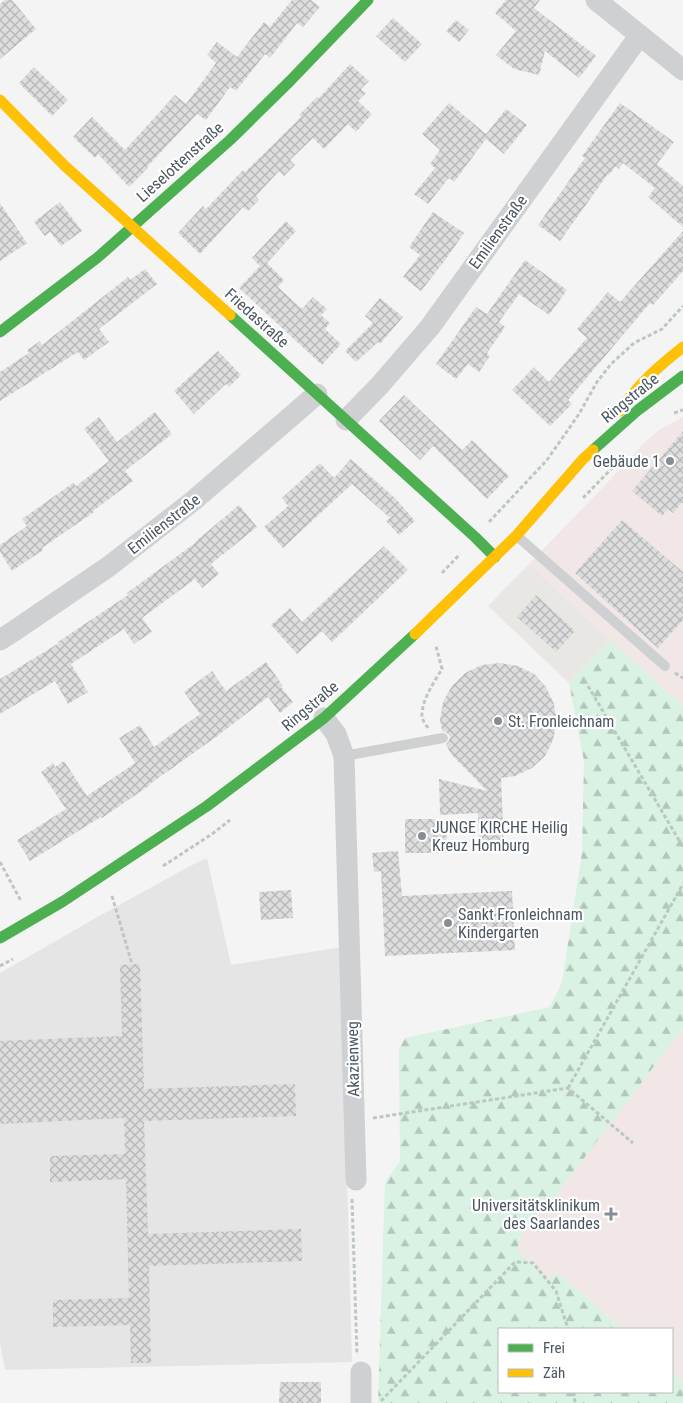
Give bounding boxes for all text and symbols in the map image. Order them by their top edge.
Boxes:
street label: Lieselottenstraße [133,118,227,206]
street label: Emilienstraße [465,191,531,273]
street label: Friedastraße [221,284,293,352]
street label: Ringstraße [598,369,662,427]
place label: Gebäude 1 [593,452,660,471]
marker: Gebäude 1 [664,455,676,467]
street label: Emilienstraße [124,490,204,558]
street label: Ringstraße [278,677,342,735]
place label: St. Fronleichnam [508,712,614,731]
marker: St. Fronleichnam [492,715,504,727]
place label: JUNGE KIRCHE Heilig Kreuz Homburg [432,818,568,855]
marker: JUNGE KIRCHE Heilig Kreuz Homburg [416,830,428,842]
place label: Sankt Fronleichnam Kindergarten [458,905,583,942]
marker: Sankt Fronleichnam Kindergarten [442,917,454,929]
street label: Akazienweg [343,1021,363,1097]
place label: Universitätsklinikum des Saarlandes [472,1196,600,1233]
marker: Universitätsklinikum des Saarlandes [604,1207,618,1221]
legend [498,1328,673,1393]
text: Frei [543,1339,565,1357]
text: Zäh [543,1364,565,1382]

